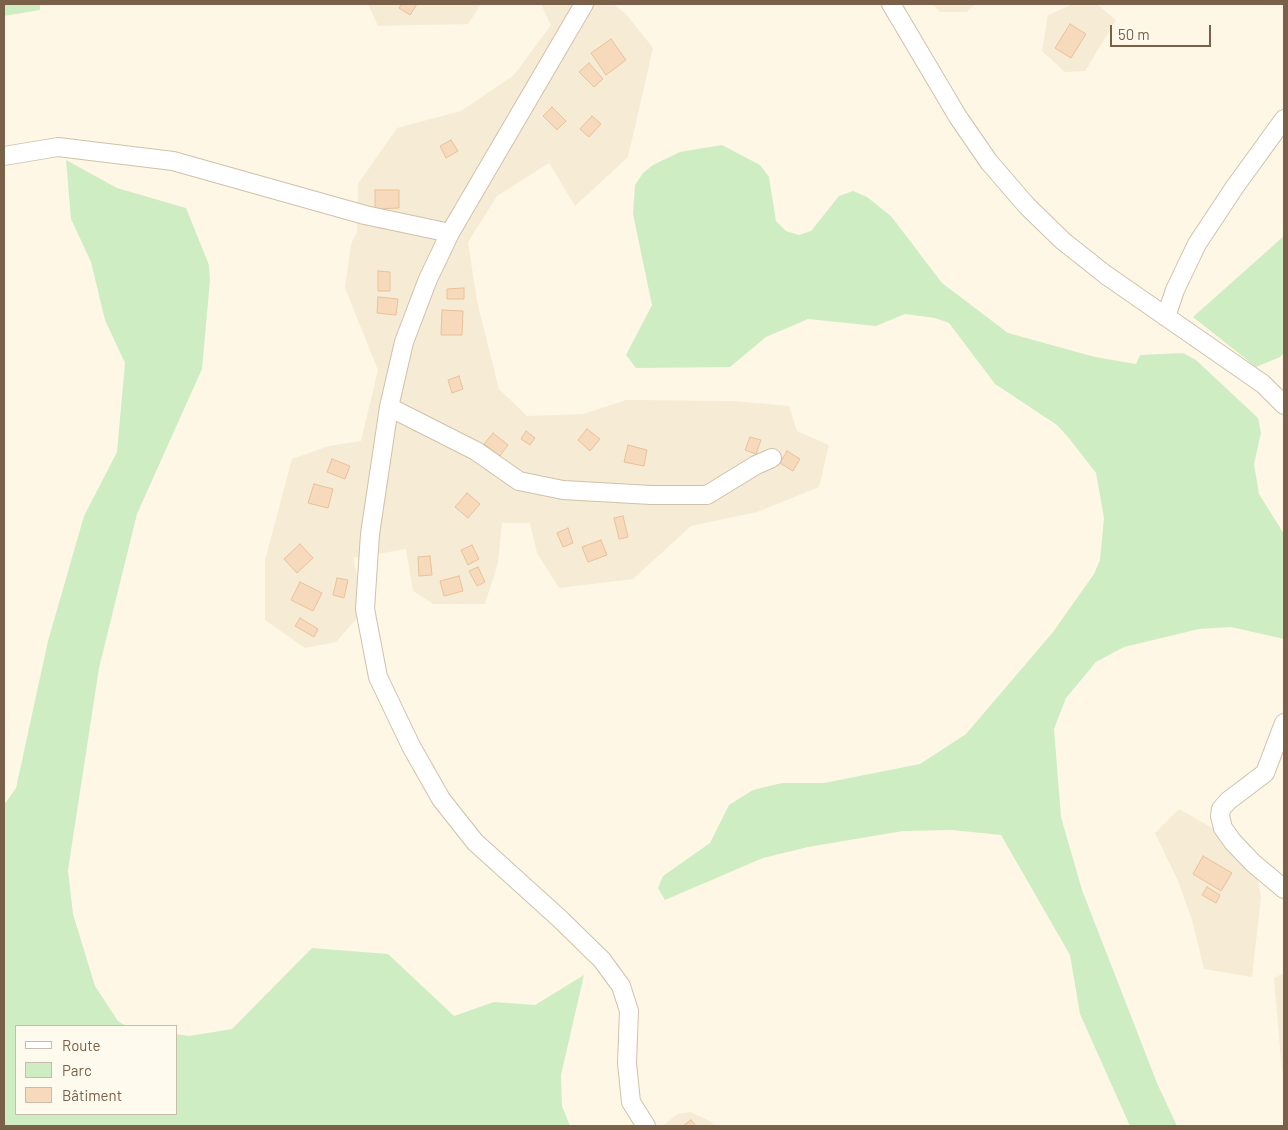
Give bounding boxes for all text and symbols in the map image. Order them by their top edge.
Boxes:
scale bar [1113,15,1214,47]
text: 50 m [1118,25,1150,43]
legend [15,1025,178,1115]
text: Route [62,1036,101,1054]
text: Parc [62,1061,92,1079]
text: Bâtiment [62,1086,122,1104]

